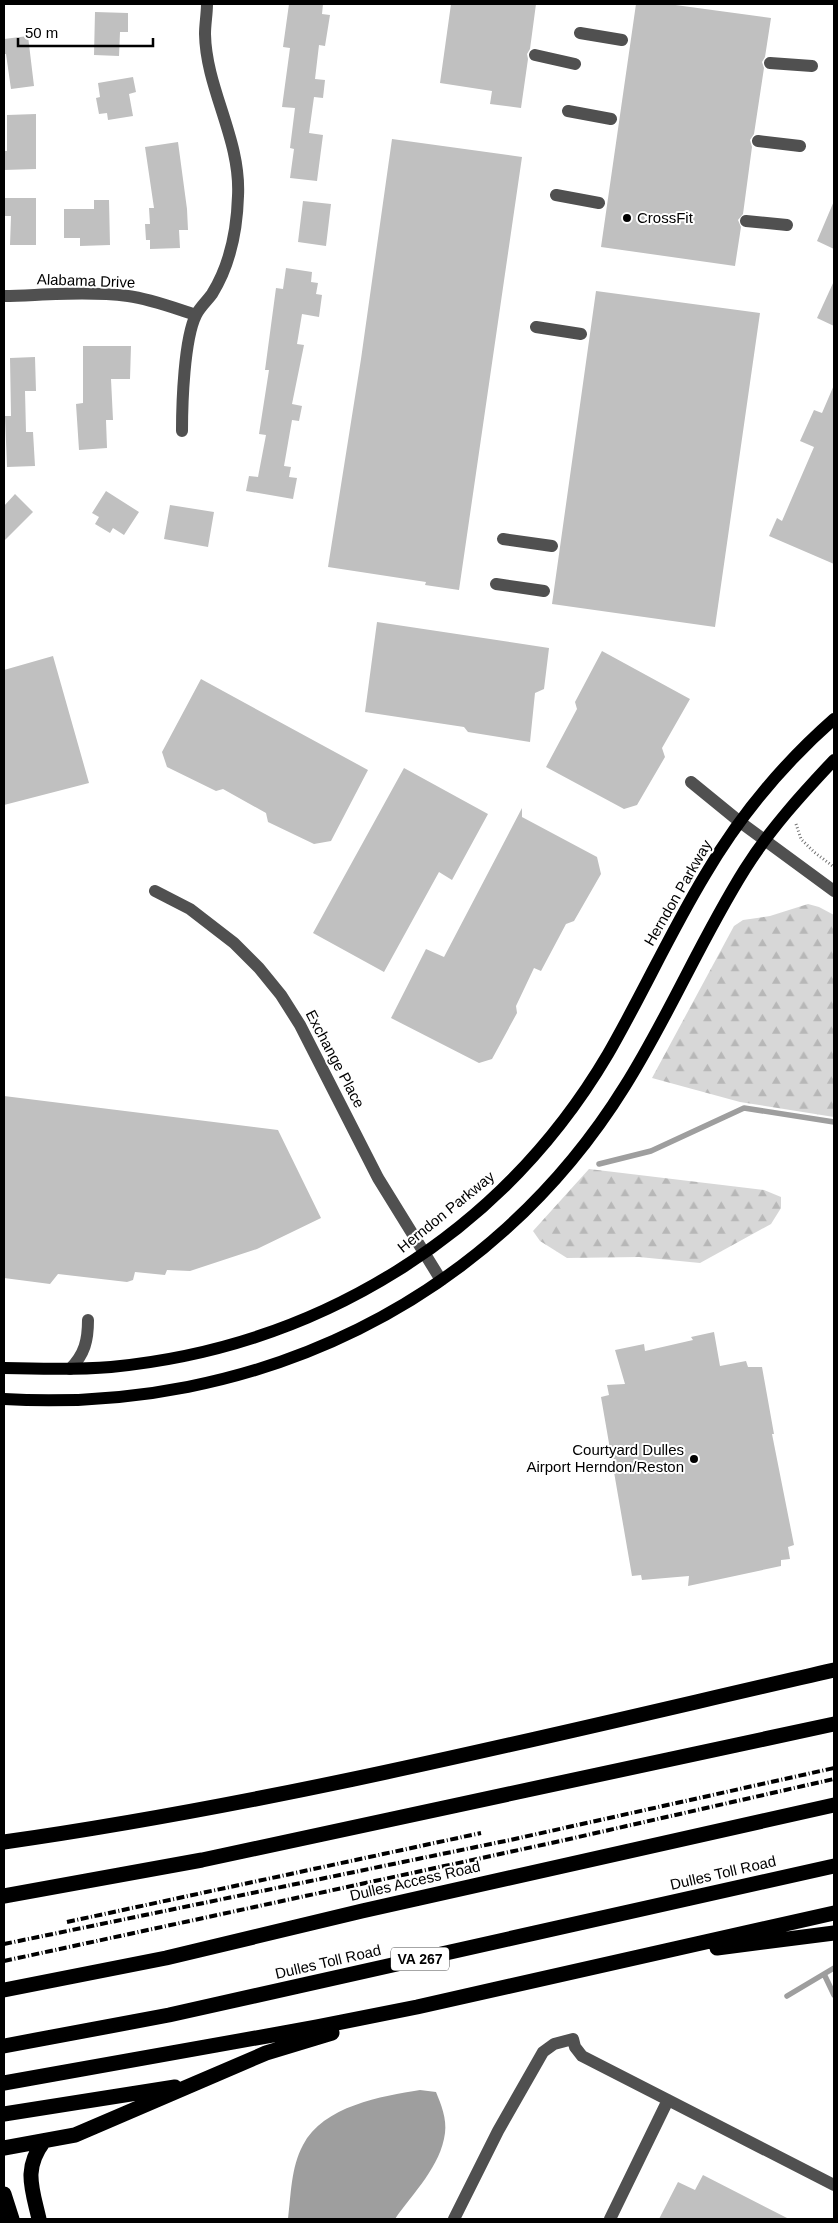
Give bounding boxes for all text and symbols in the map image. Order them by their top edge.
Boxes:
scale bar [18,15,152,47]
text: 50 m [25,24,58,41]
place label: CrossFit [637,209,694,226]
marker: CrossFit [621,212,633,224]
street label: Alabama Drive [37,270,135,291]
street label: Herndon Parkway [640,836,715,949]
street label: Exchange Place [302,1007,368,1111]
street label: Herndon Parkway [394,1167,498,1256]
place label: Courtyard Dulles Airport Herndon/Reston [526,1441,684,1475]
marker: Courtyard Dulles Airport Herndon/Reston [688,1453,700,1465]
street label: Dulles Toll Road [668,1852,777,1893]
street label: Dulles Access Road [348,1857,482,1904]
street label: Dulles Toll Road [273,1941,382,1982]
road number: VA 267 [391,1948,449,1970]

